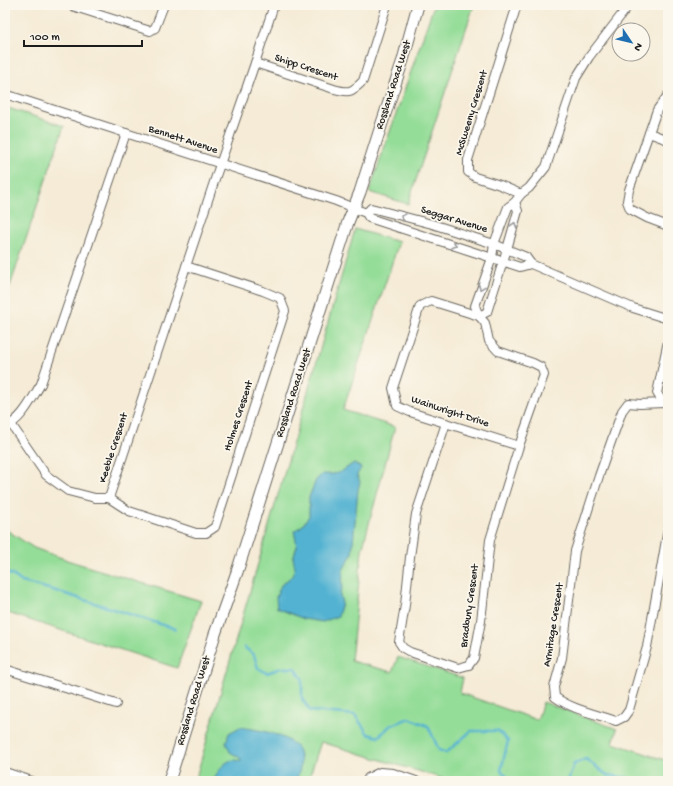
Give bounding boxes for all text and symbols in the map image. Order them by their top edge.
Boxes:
scale bar [24,22,142,48]
north arrow [611,22,651,62]
text: 100 m [29,31,60,45]
street label: Rossland Road West [374,38,414,131]
text: N [631,40,645,53]
street label: Shipp Crescent [273,52,340,84]
street label: McSweeny Crescent [453,68,491,157]
street label: Bennett Avenue [146,123,219,157]
street label: Seggar Avenue [419,204,489,236]
one-way arrow [400,213,407,222]
one-way arrow [509,222,518,229]
one-way arrow [450,241,457,249]
one-way arrow [478,284,486,291]
street label: Rossland Road West [274,346,314,439]
street label: Holmes Crescent [222,378,256,453]
street label: Wainwright Drive [410,394,491,430]
street label: Keeble Crescent [97,410,131,484]
street label: Bradbury Crescent [458,562,482,649]
street label: Armitage Crescent [541,581,567,668]
street label: Rossland Road West [175,654,214,747]

